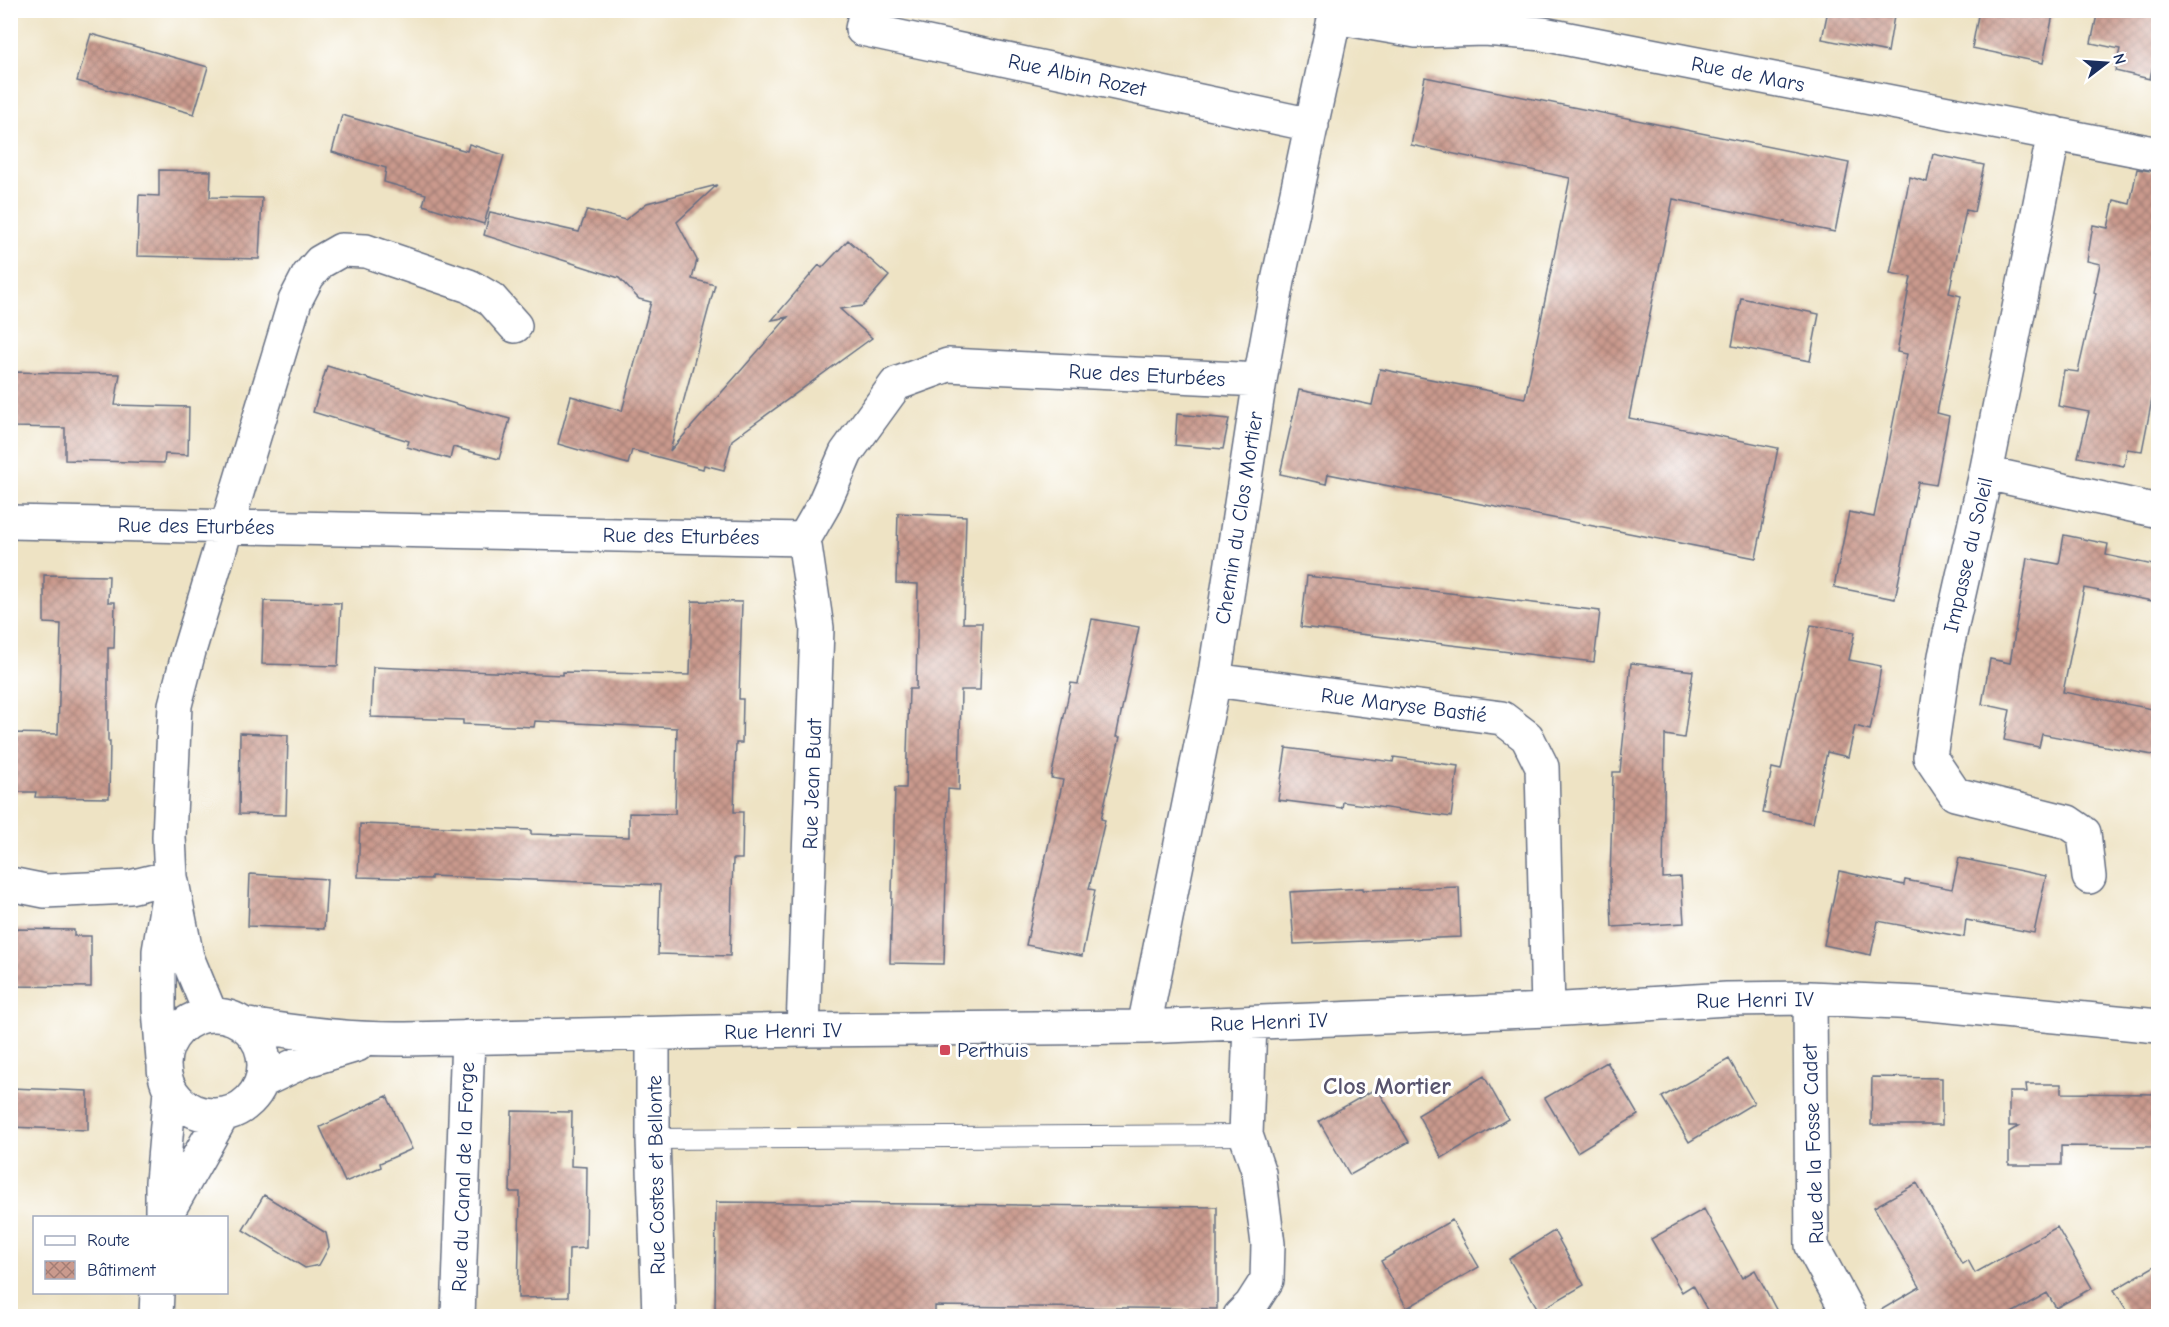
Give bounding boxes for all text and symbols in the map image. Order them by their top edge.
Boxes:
north arrow [2076,33,2136,93]
street label: Rue Albin Rozet [1006,49,1149,102]
street label: Rue de Mars [1689,51,1807,97]
text: N [2109,51,2130,67]
street label: Rue des Eturbées [1068,359,1226,391]
street label: Chemin du Clos Mortier [1210,409,1268,626]
street label: Impasse du Soleil [1938,475,1998,635]
street label: Rue des Eturbées [117,513,275,539]
street label: Rue des Eturbées [602,523,760,549]
street label: Rue Maryse Bastié [1320,683,1488,727]
street label: Rue Jean Buat [798,717,826,850]
street label: Rue Henri IV [1696,987,1815,1013]
street label: Rue Henri IV [1210,1008,1329,1036]
street label: Rue Henri IV [724,1018,843,1044]
place label: Perthuis [957,1038,1028,1062]
marker: Perthuis [938,1043,952,1057]
street label: Rue de la Fosse Cadet [1797,1043,1828,1244]
street label: Rue du Canal de la Forge [447,1062,479,1292]
district label: Clos Mortier [1323,1072,1451,1100]
street label: Rue Costes et Bellonte [642,1075,670,1275]
legend [33,1216,228,1294]
text: Route [87,1230,130,1251]
text: Bâtiment [87,1260,157,1281]

